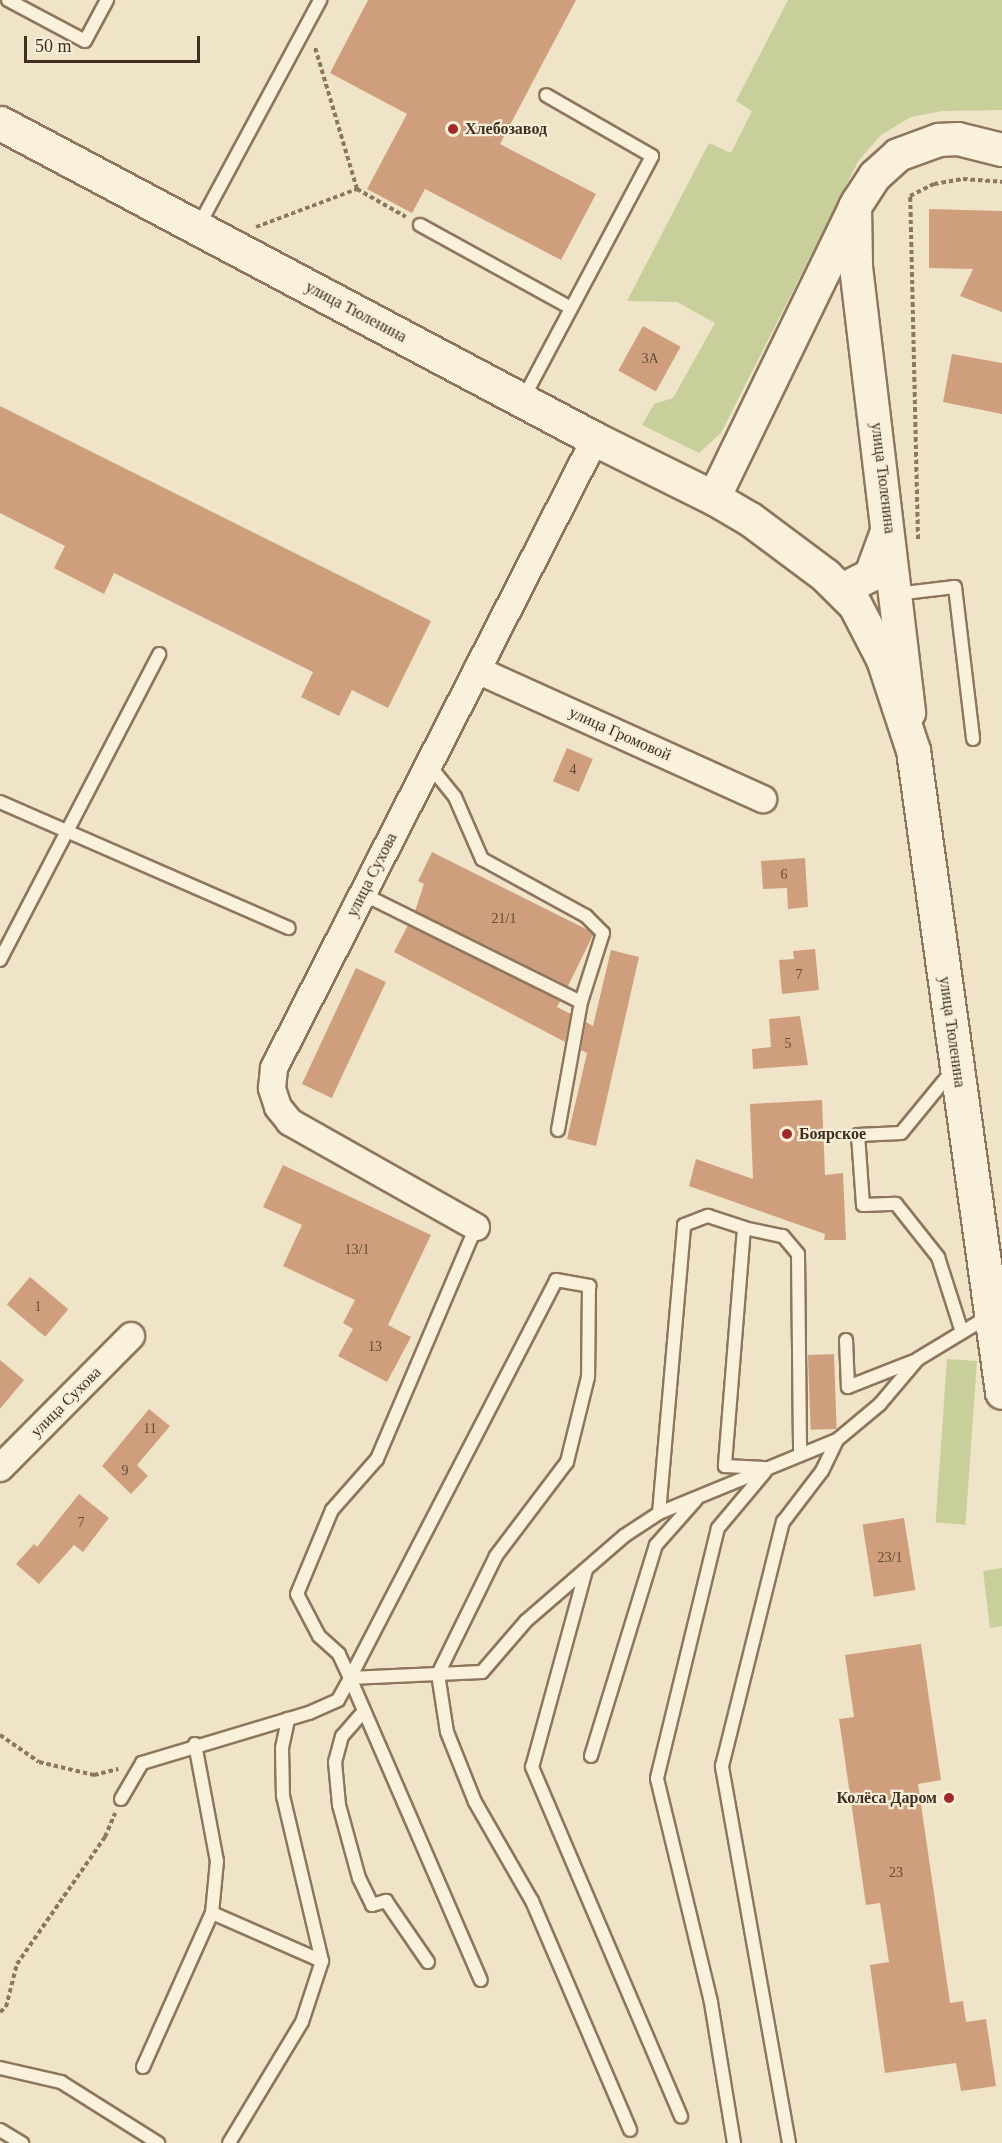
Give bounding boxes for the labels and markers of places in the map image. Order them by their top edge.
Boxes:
place label: Хлебозавод [465,119,547,139]
marker: Хлебозавод [446,122,460,136]
place label: Боярское [799,1124,866,1144]
marker: Боярское [780,1127,794,1141]
place label: Колёса Даром [837,1788,937,1808]
marker: Колёса Даром [942,1791,956,1805]

